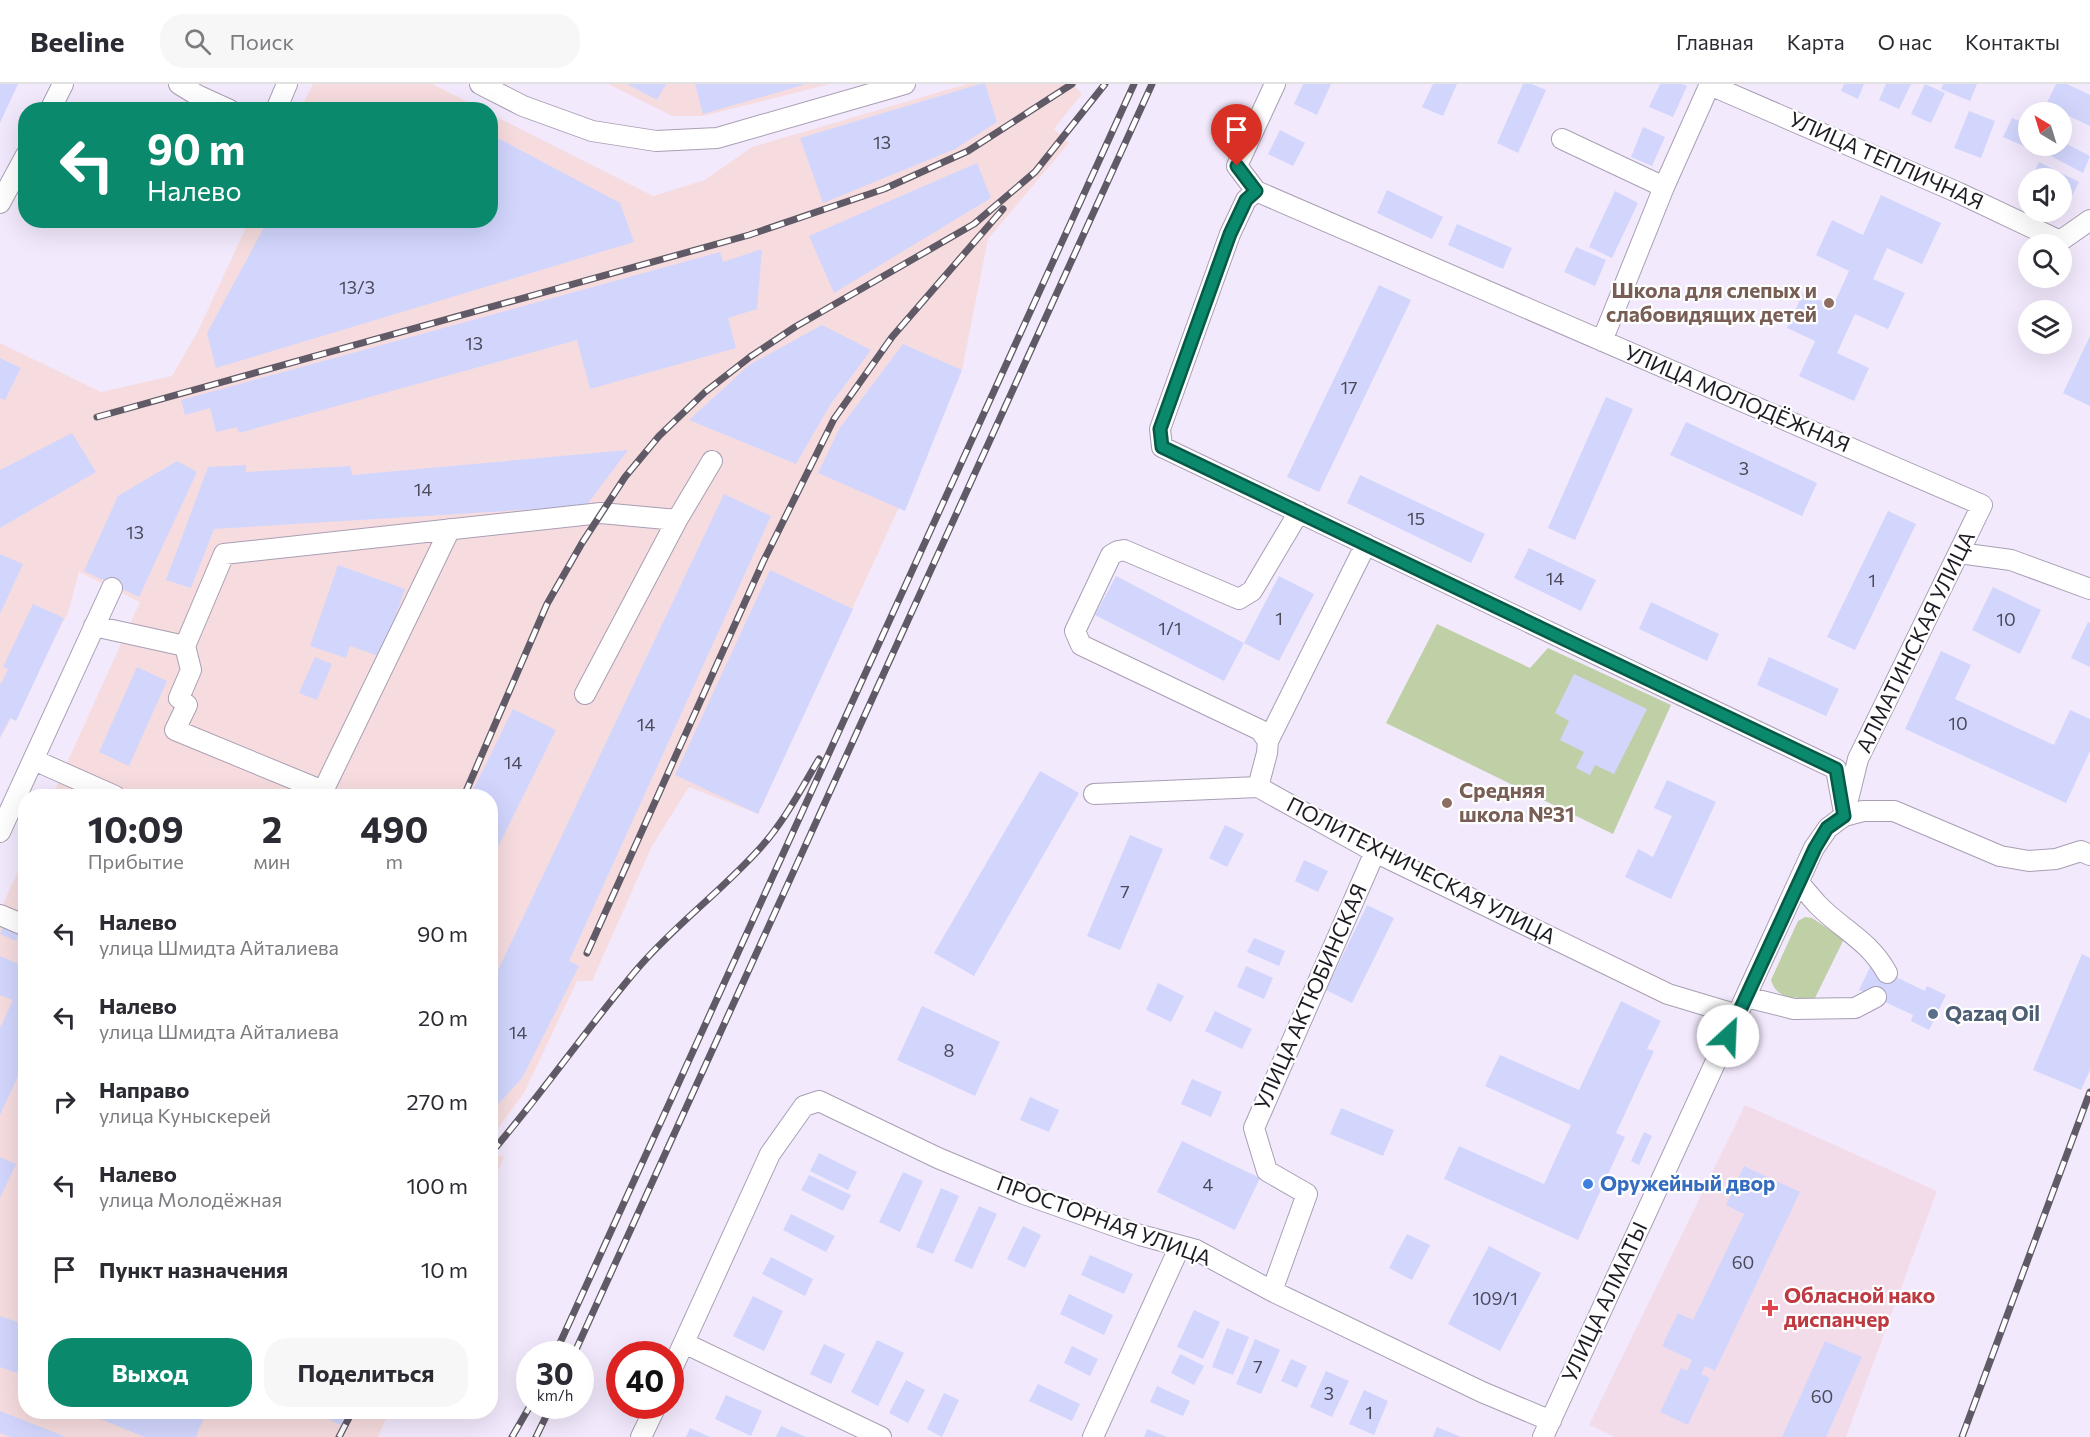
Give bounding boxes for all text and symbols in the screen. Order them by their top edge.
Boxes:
search box [160,14,580,68]
text: Beeline [30,24,124,58]
icon: search [181,25,214,58]
text: Поиск [229,28,294,55]
text: Главная [1676,29,1754,54]
text: Карта [1787,29,1845,54]
text: О нас [1878,29,1932,54]
text: Контакты [1965,29,2060,54]
north arrow [2018,102,2072,156]
map controls [2018,102,2072,354]
pin [1211,104,1262,166]
street label: УЛИЦА ТЕПЛИЧНАЯ [1786,105,1988,214]
icon: arrive [1220,113,1253,146]
text: 90 m [147,122,246,174]
icon: left [48,126,126,204]
house number: 13 [873,131,891,153]
button: sound [2018,168,2072,222]
text: Налево [147,174,242,207]
button: search [2018,234,2072,288]
house number: 13/3 [339,276,375,298]
place label: Школа для слепых и слабовидящих детей [1606,277,1817,326]
marker: Школа для слепых и слабовидящих детей [1822,296,1836,310]
button: layers [2018,300,2072,354]
house number: 13 [465,332,483,354]
street label: УЛИЦА МОЛОДЁЖНАЯ [1621,339,1854,457]
house number: 17 [1340,376,1358,398]
house number: 3 [1739,457,1749,479]
house number: 14 [414,478,432,500]
house number: 15 [1407,507,1425,529]
house number: 13 [126,521,144,543]
street label: АЛМАТИНСКАЯ УЛИЦА [1850,526,1979,756]
house number: 14 [1546,567,1564,589]
house number: 1 [1868,569,1876,591]
house number: 1 [1275,607,1283,629]
house number: 10 [1996,608,2016,630]
house number: 1/1 [1158,617,1182,639]
house number: 10 [1948,712,1968,734]
house number: 14 [637,713,655,735]
house number: 14 [504,751,522,773]
place label: Средняя школа №31 [1459,777,1575,826]
street label: ПОЛИТЕХНИЧЕСКАЯ УЛИЦА [1283,791,1560,948]
marker: Средняя школа №31 [1440,796,1454,810]
text: 10:09 [88,806,184,850]
text: 2 [262,806,282,850]
text: 490 [360,806,428,850]
text: Прибытие [88,849,184,873]
text: мин [253,849,291,873]
text: m [386,849,403,873]
street label: УЛИЦА АКТЮБИНСКАЯ [1248,879,1371,1113]
house number: 7 [1120,880,1130,902]
text: Налево [99,908,177,935]
icon: left [48,917,81,950]
text: 90 m [417,920,468,947]
text: улица Шмидта Айталиева [99,935,339,959]
text: Налево [99,992,177,1019]
place label: Qazaq Oil [1945,1000,2040,1025]
icon: left [48,1001,81,1034]
text: 20 m [418,1004,468,1031]
position arrow [1696,1004,1760,1068]
marker: Qazaq Oil [1926,1007,1940,1021]
text: улица Шмидта Айталиева [99,1019,339,1043]
house number: 14 [509,1021,527,1043]
house number: 8 [944,1039,955,1061]
text: Направо [99,1076,189,1103]
icon: right [48,1085,81,1118]
text: 270 m [407,1088,468,1115]
text: улица Куныскерей [99,1103,271,1127]
text: Налево [99,1160,177,1187]
icon: left [48,1169,81,1202]
street label: ПРОСТОРНАЯ УЛИЦА [994,1169,1215,1270]
place label: Оружейный двор [1600,1170,1775,1195]
text: 100 m [406,1172,468,1199]
house number: 4 [1203,1173,1214,1195]
marker: Оружейный двор [1581,1177,1595,1191]
text: улица Молодёжная [99,1187,282,1211]
street label: УЛИЦА АЛМАТЫ [1556,1217,1652,1385]
house number: 60 [1732,1251,1754,1273]
icon: arrive [48,1253,81,1286]
text: Пункт назначения [99,1256,288,1283]
text: 10 m [421,1256,468,1283]
place label: Обласной нако диспанчер [1784,1282,1935,1331]
house number: 109/1 [1472,1287,1518,1309]
marker: Обласной нако диспанчер [1761,1299,1779,1317]
button: Выход [48,1338,252,1407]
button: Поделиться [264,1338,468,1407]
speed limit sign: 40 [606,1341,684,1419]
text: 30 [536,1354,574,1391]
house number: 7 [1253,1355,1263,1377]
house number: 3 [1324,1382,1334,1404]
house number: 60 [1811,1385,1833,1407]
text: km/h [537,1386,573,1404]
house number: 1 [1365,1401,1373,1423]

